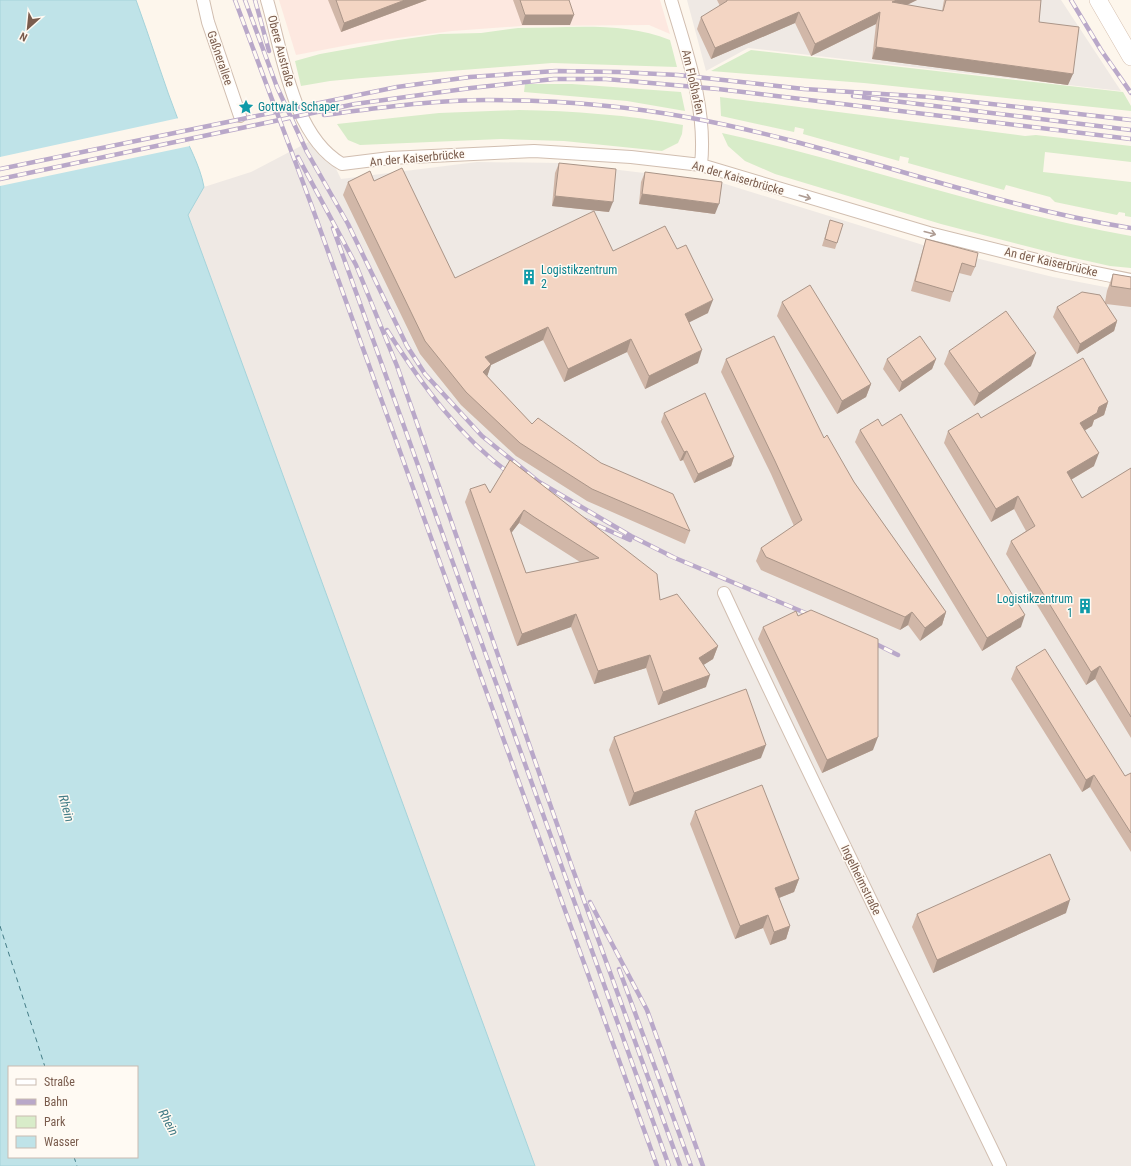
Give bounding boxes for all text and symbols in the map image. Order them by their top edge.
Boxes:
north arrow [8,8,48,48]
street label: Obere Austraße [265,14,297,89]
text: N [18,29,30,44]
street label: Gaßnerallee [204,29,236,87]
street label: Am Floßhafen [679,48,707,116]
place icon: Gottwalt Schaper [237,98,255,116]
place label: Gottwalt Schaper [258,100,340,114]
street label: An der Kaiserbrücke [369,147,465,169]
street label: An der Kaiserbrücke [690,158,786,198]
one-way arrow [798,194,811,201]
one-way arrow [923,230,936,237]
street label: An der Kaiserbrücke [1003,244,1099,280]
place label: Logistikzentrum 2 [541,263,617,291]
building icon: Logistikzentrum 2 [520,268,538,286]
place label: Logistikzentrum 1 [997,592,1073,620]
building icon: Logistikzentrum 1 [1076,597,1094,615]
water label: Rhein [56,793,77,823]
street label: Ingelheimstraße [838,843,884,918]
legend [8,1066,138,1158]
text: Straße [44,1075,75,1089]
text: Bahn [44,1095,68,1109]
water label: Rhein [155,1106,182,1138]
text: Park [44,1115,66,1129]
text: Wasser [44,1135,79,1149]

